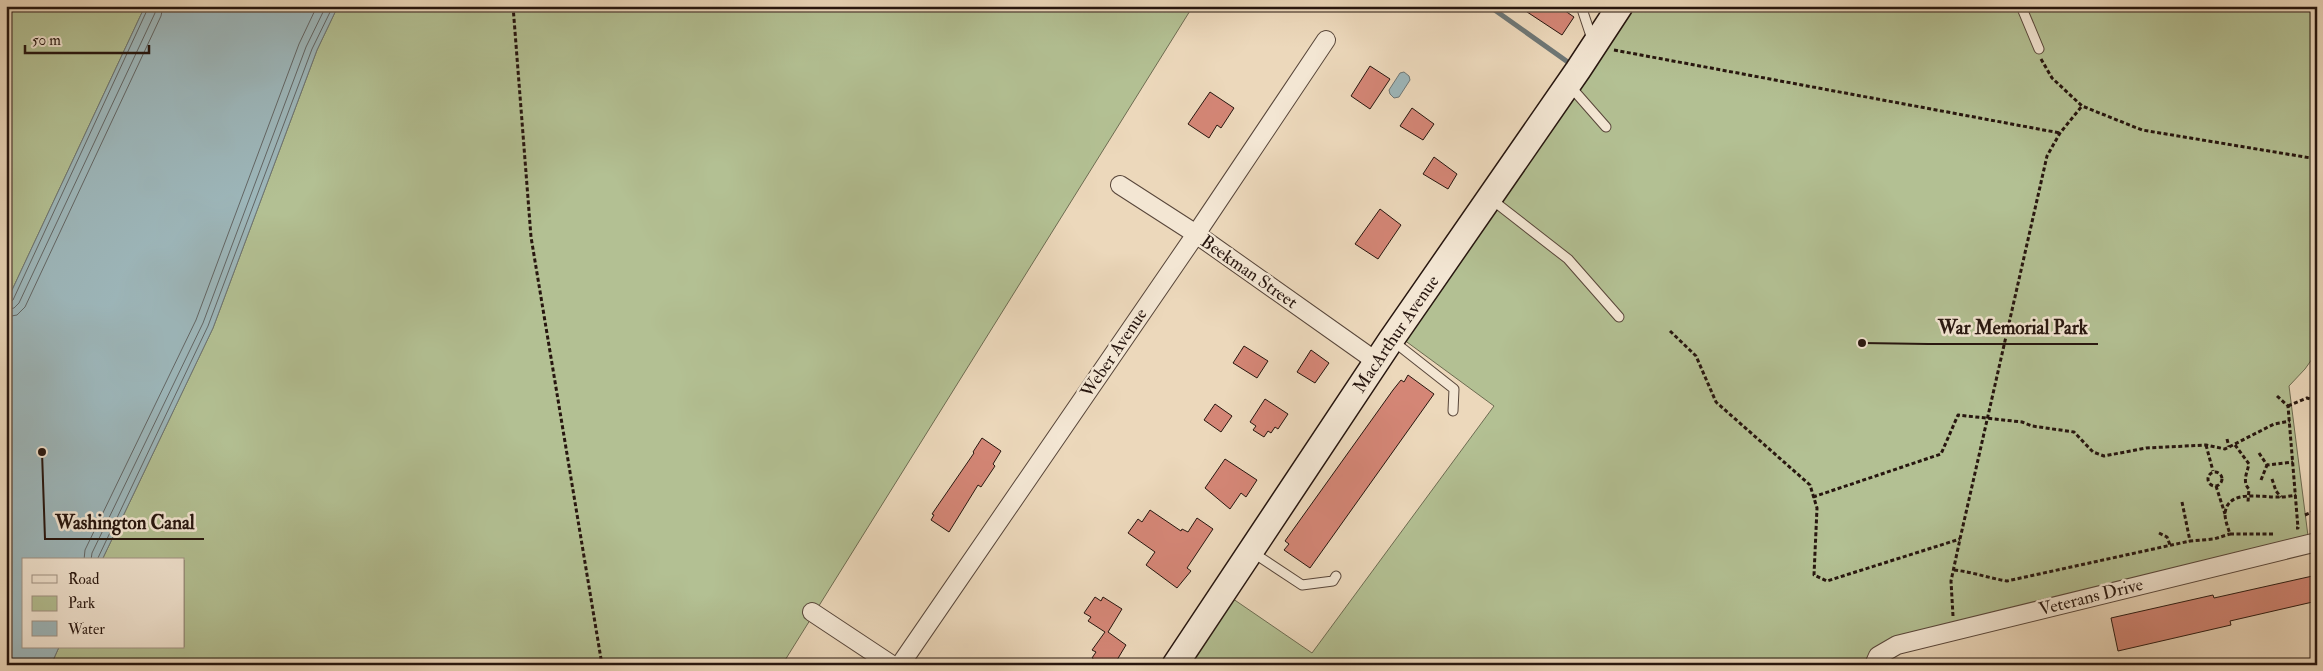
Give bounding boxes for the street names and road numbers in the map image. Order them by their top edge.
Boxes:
street label: Beekman Street [1196,230,1302,314]
street label: MacArthur Avenue [1348,270,1444,397]
street label: Weber Avenue [1075,303,1153,403]
street label: Veterans Drive [2036,573,2146,621]

